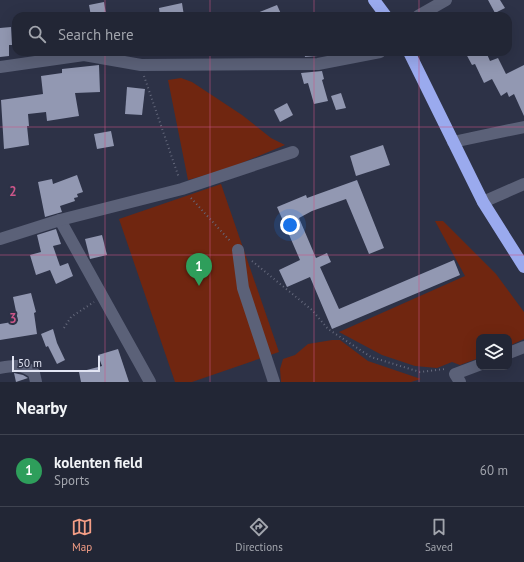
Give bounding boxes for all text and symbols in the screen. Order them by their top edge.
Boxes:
search box [12,12,512,56]
icon: search [26,23,48,45]
text: Search here [58,25,134,44]
text: 2 [9,183,17,200]
your location [280,215,300,235]
pin: 1 [186,253,212,286]
text: 3 [9,310,17,327]
map controls [476,334,512,370]
button: layers [476,334,512,370]
scale bar [12,354,100,373]
text: 50 m [18,356,42,370]
text: Nearby [16,397,67,419]
text: kolenten field [54,453,143,472]
text: 1 [25,462,33,479]
text: 60 m [480,462,508,479]
text: Sports [54,472,90,489]
tab: Map [71,516,93,554]
tab: Directions [235,516,283,554]
tab: Saved [425,516,453,554]

